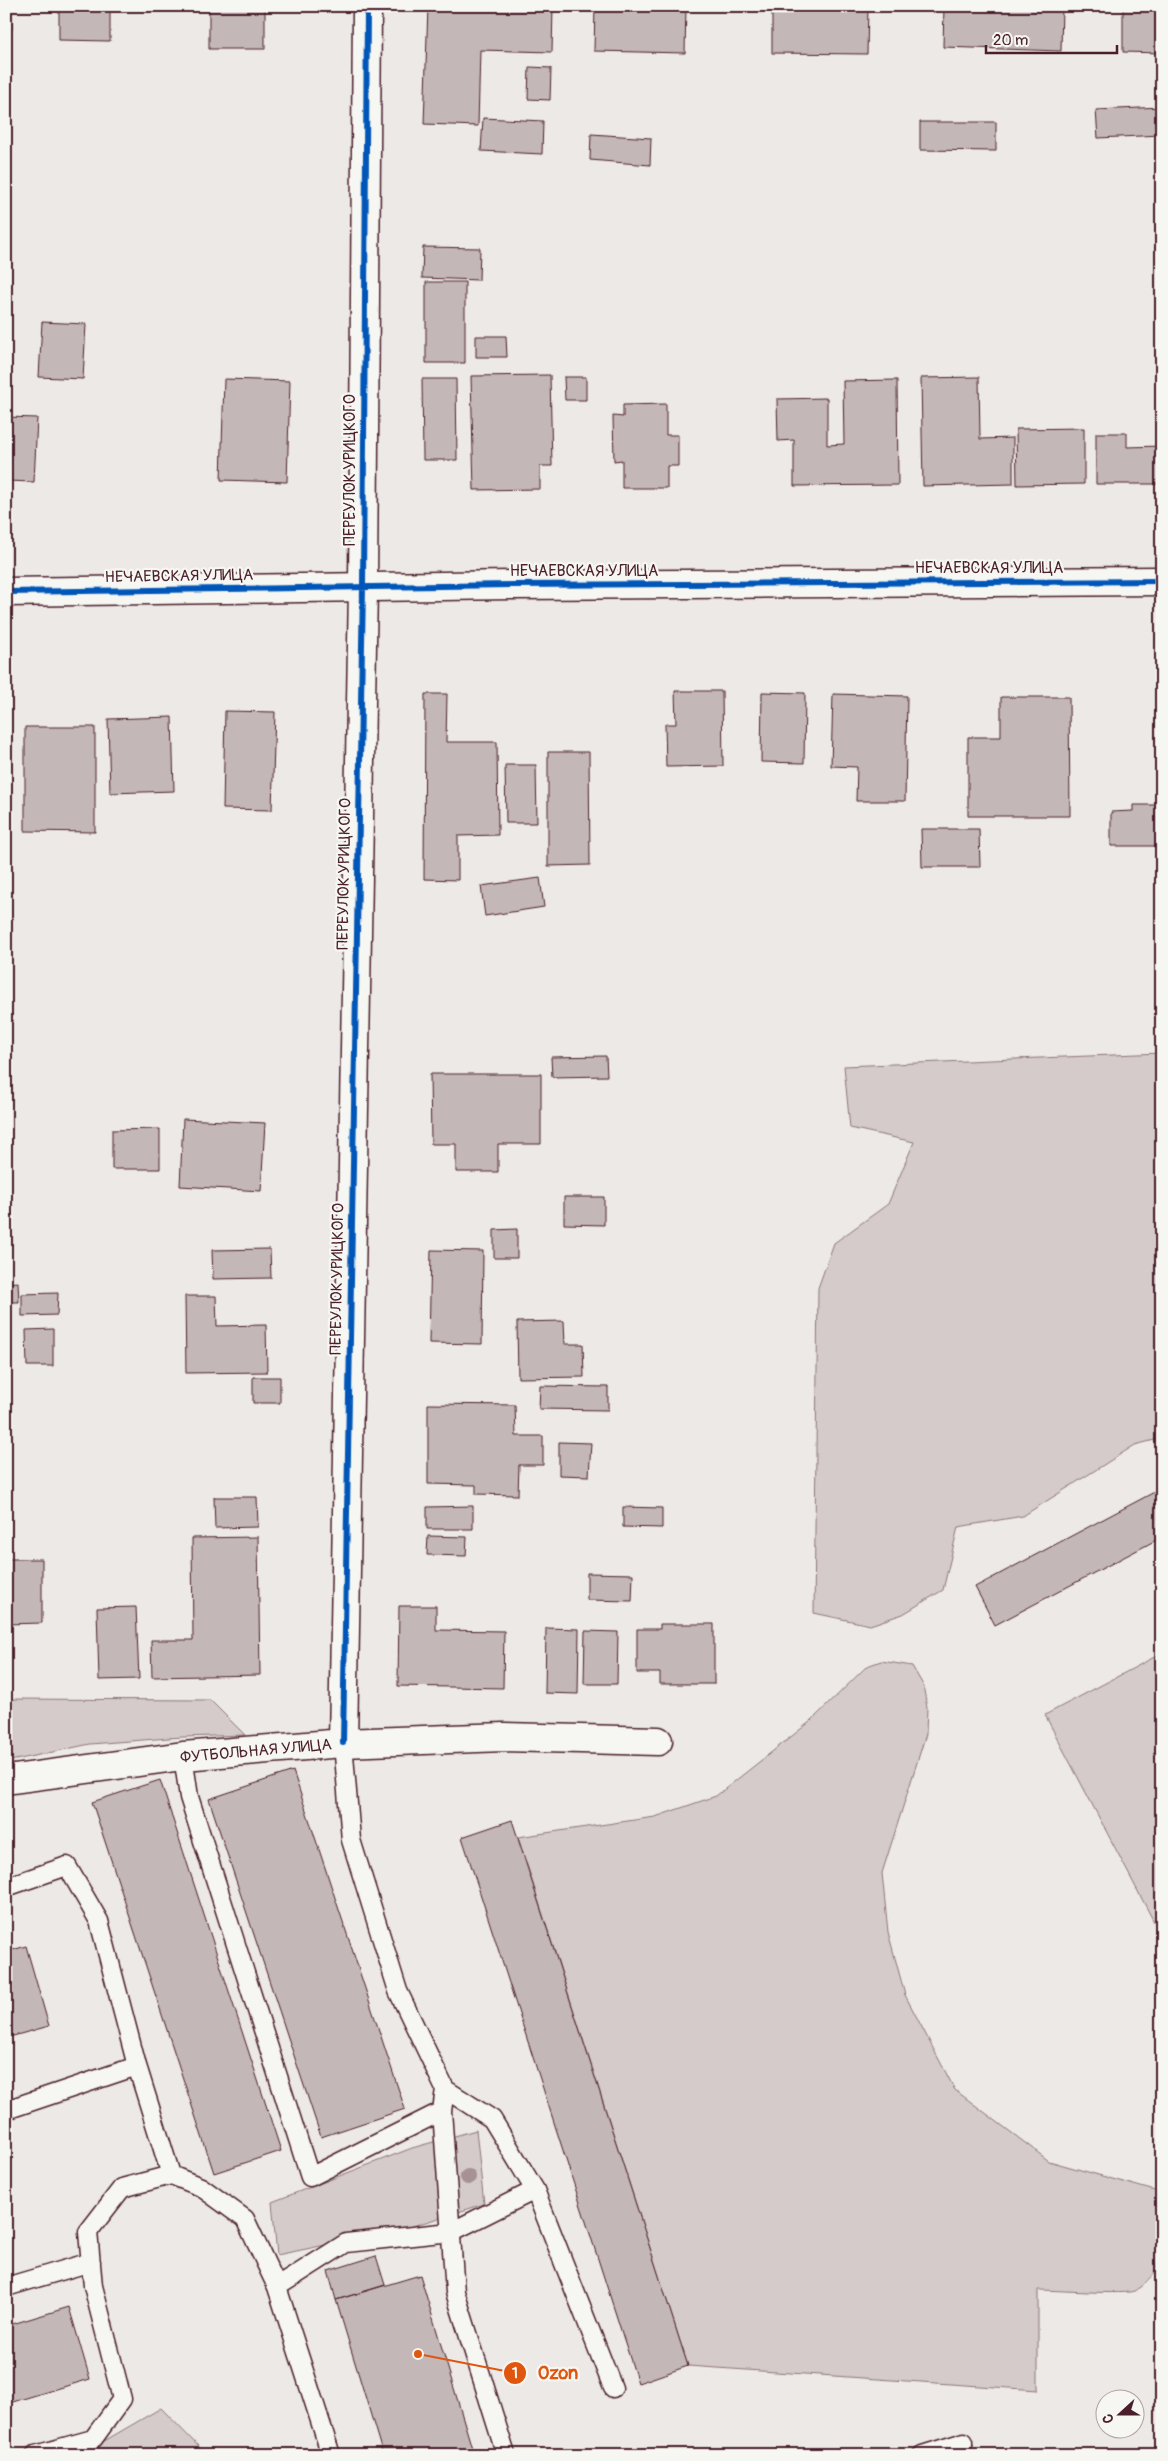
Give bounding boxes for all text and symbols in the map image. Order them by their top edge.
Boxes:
scale bar [986,22,1117,54]
text: 20 m [993,31,1028,50]
street label: ПЕРЕУЛОК УРИЦКОГО [340,394,360,546]
street label: НЕЧАЕВСКАЯ УЛИЦА [915,558,1063,578]
street label: НЕЧАЕВСКАЯ УЛИЦА [510,561,658,581]
street label: НЕЧАЕВСКАЯ УЛИЦА [105,565,253,587]
street label: ПЕРЕУЛОК УРИЦКОГО [333,798,355,950]
street label: ПЕРЕУЛОК УРИЦКОГО [326,1203,348,1355]
street label: ФУТБОЛЬНАЯ УЛИЦА [179,1734,333,1768]
callout: Ozon [503,2356,588,2389]
text: Ozon [538,2362,578,2385]
text: 1 [512,2364,518,2383]
north arrow [1096,2388,1146,2438]
text: С [1099,2411,1118,2426]

